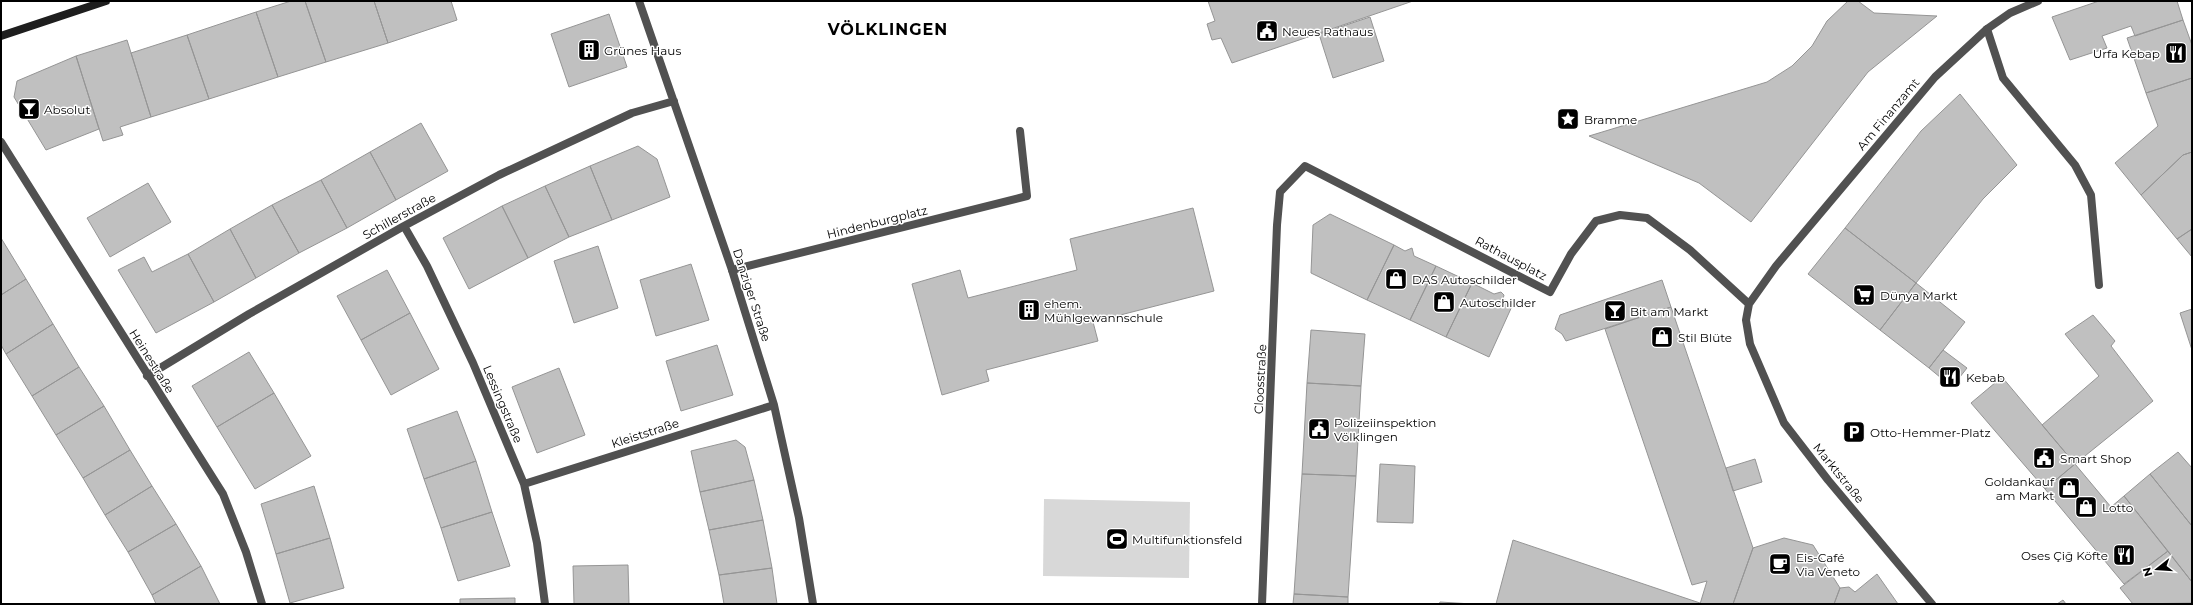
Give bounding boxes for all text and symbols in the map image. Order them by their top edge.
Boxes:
public building icon: Neues Rathaus [1254,18,1280,44]
district label: VÖLKLINGEN [827,20,948,39]
place label: Neues Rathaus [1282,24,1373,39]
building icon: Grünes Haus [576,37,602,63]
restaurant icon: Urfa Kebap [2163,40,2189,66]
place label: Grünes Haus [604,43,681,58]
place label: Urfa Kebap [2093,46,2160,61]
street label: Am Finanzamt [1854,75,1923,153]
bar icon: Absolut [16,96,42,122]
place label: Absolut [44,102,90,117]
place icon: Bramme [1555,106,1581,132]
place label: Bramme [1584,112,1637,127]
street label: Schillerstraße [360,190,438,242]
street label: Hindenburgplatz [825,202,929,242]
street label: Rathausplatz [1473,233,1549,283]
street label: Danziger Straße [730,247,774,343]
shop icon: DAS Autoschilder [1383,266,1409,292]
place label: DAS Autoschilder [1412,272,1517,287]
supermarket icon: Dünya Markt [1851,282,1877,308]
place label: Dünya Markt [1880,288,1958,303]
shop icon: Autoschilder [1431,289,1457,315]
place label: Autoschilder [1460,295,1536,310]
place label: ehem. Mühlgewannschule [1044,296,1163,325]
building icon: ehem. Mühlgewannschule [1016,297,1042,323]
bar icon: Bit am Markt [1602,298,1628,324]
place label: Bit am Markt [1630,304,1709,319]
shop icon: Stil Blüte [1649,324,1675,350]
street label: Heinestraße [126,326,178,396]
place label: Stil Blüte [1678,330,1732,345]
street label: Cloosstraße [1251,344,1269,414]
street label: Lessingstraße [480,363,526,445]
restaurant icon: Kebab [1937,364,1963,390]
place label: Kebab [1966,370,2005,385]
street label: Kleiststraße [609,415,681,451]
place label: Polizeiinspektion Völklingen [1334,415,1436,444]
public building icon: Polizeiinspektion Völklingen [1306,416,1332,442]
parking icon: Otto-Hemmer-Platz [1841,419,1867,445]
place label: Otto-Hemmer-Platz [1870,425,1991,440]
street label: Marktstraße [1810,440,1868,506]
public building icon: Smart Shop [2031,445,2057,471]
place label: Smart Shop [2060,451,2131,466]
place label: Goldankauf am Markt [1984,474,2055,503]
shop icon: Goldankauf am Markt [2056,475,2082,501]
shop icon: Lotto [2073,494,2099,520]
place label: Lotto [2102,500,2133,515]
sports icon: Multifunktionsfeld [1104,526,1130,552]
place label: Multifunktionsfeld [1132,532,1242,547]
restaurant icon: Oses Çiğ Köfte [2111,542,2137,568]
place label: Oses Çiğ Köfte [2021,548,2108,563]
north arrow [2137,549,2177,589]
place label: Eis-Café Via Veneto [1796,550,1860,579]
cafe icon: Eis-Café Via Veneto [1767,551,1793,577]
text: N [2139,566,2155,578]

